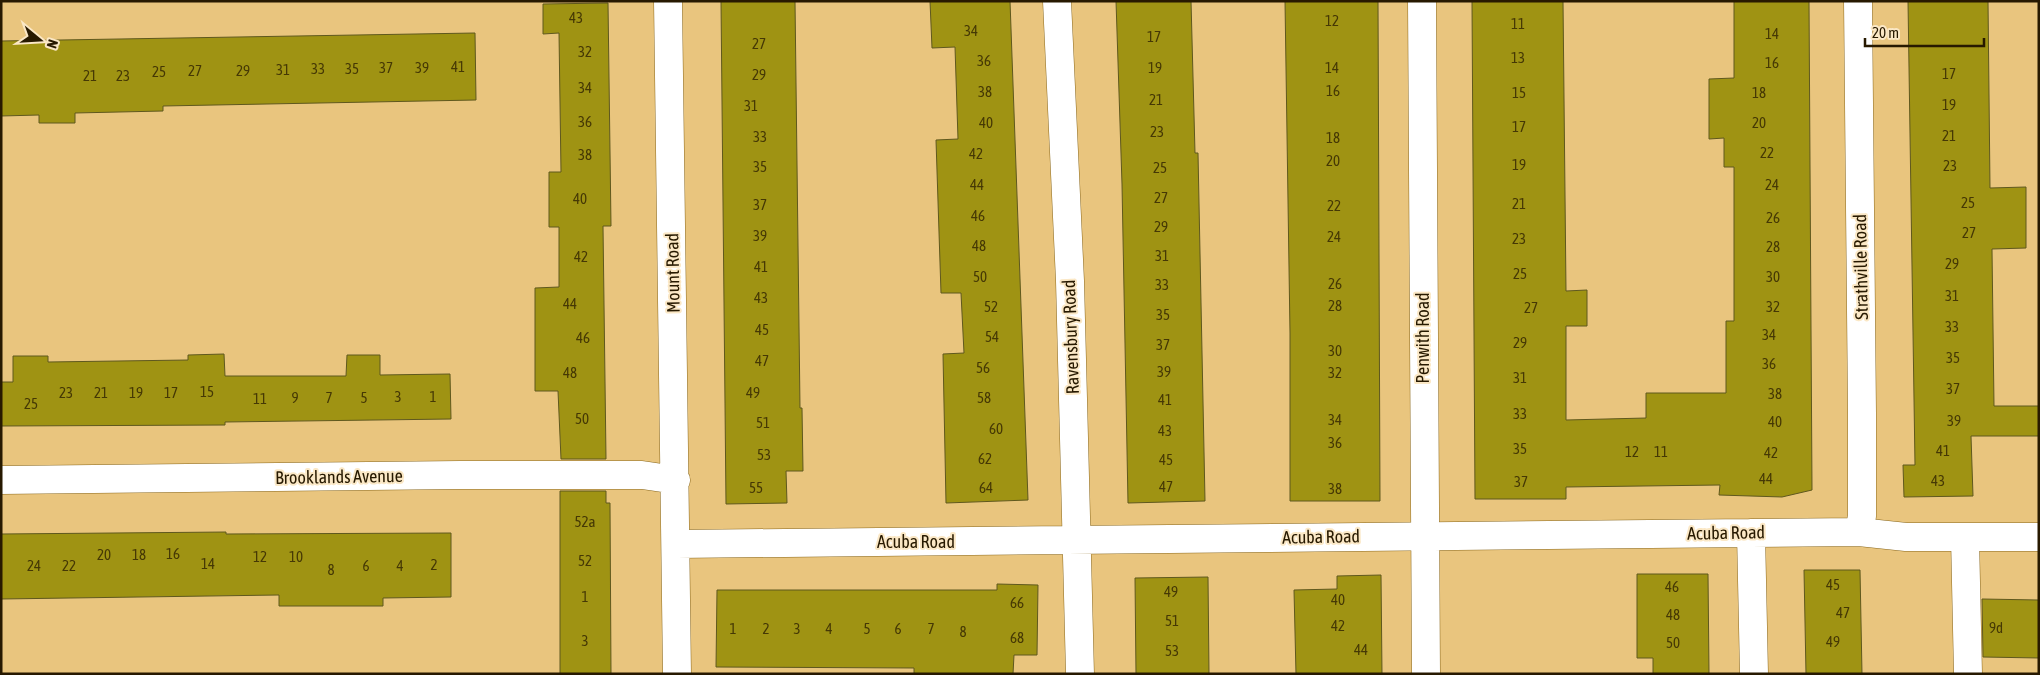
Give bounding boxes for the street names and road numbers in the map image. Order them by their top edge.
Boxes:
street label: Strathville Road [1849,214,1872,320]
street label: Mount Road [661,233,684,313]
street label: Ravensbury Road [1058,279,1083,395]
street label: Penwith Road [1412,292,1433,384]
street label: Brooklands Avenue [275,465,403,488]
street label: Acuba Road [1687,521,1765,544]
street label: Acuba Road [1282,525,1360,548]
street label: Acuba Road [877,531,955,552]

